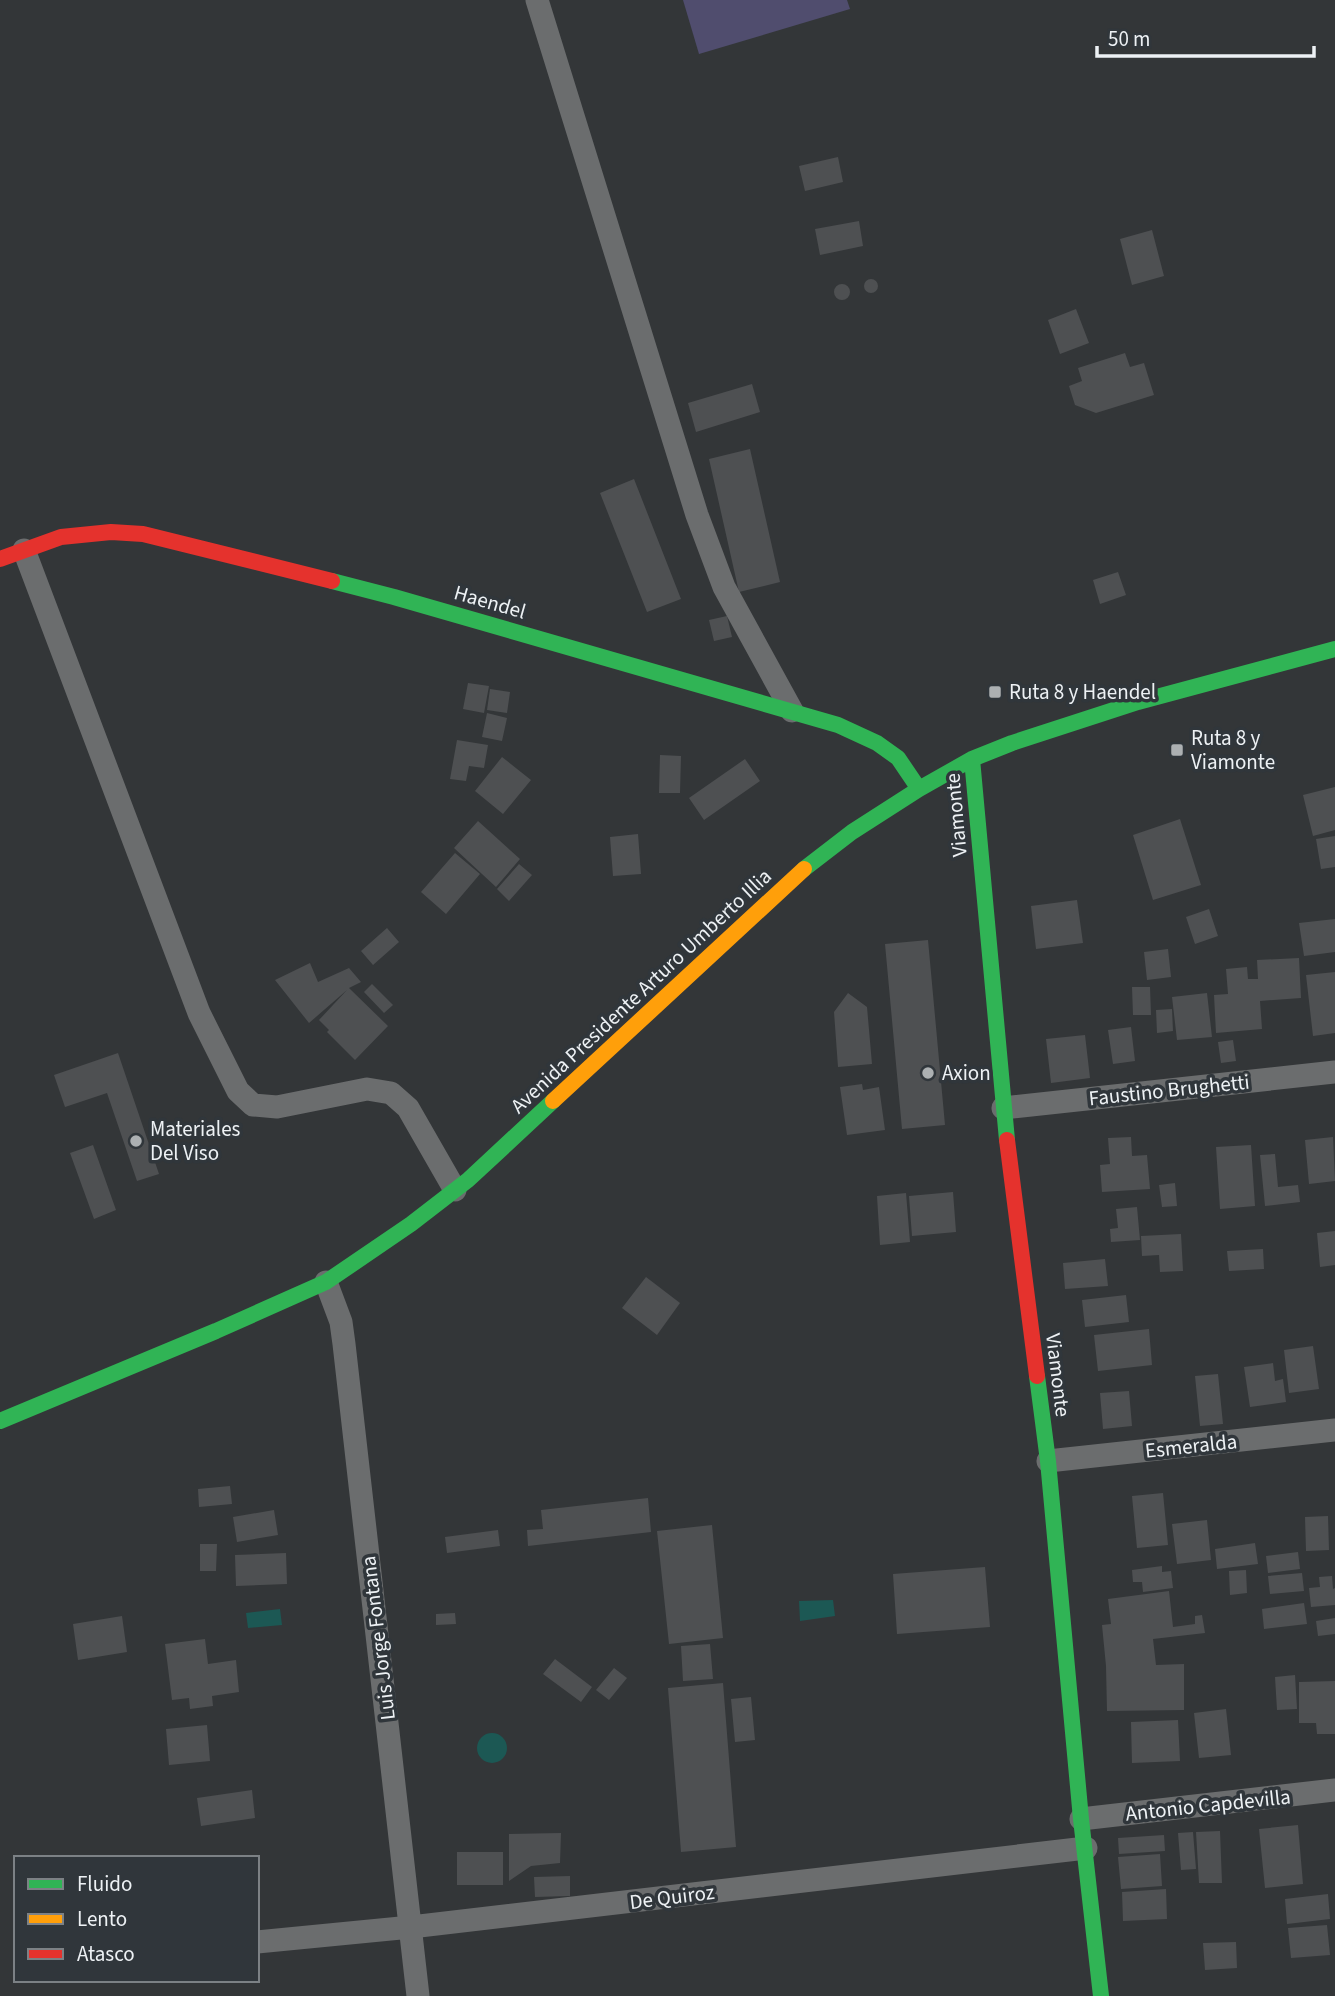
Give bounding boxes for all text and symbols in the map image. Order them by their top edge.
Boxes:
scale bar [1097,14,1314,58]
text: 50 m [1108,24,1150,54]
street label: Haendel [450,577,530,627]
place label: Ruta 8 y Haendel [1009,677,1156,707]
marker: Ruta 8 y Haendel [987,684,1003,700]
place label: Ruta 8 y Viamonte [1191,723,1275,777]
marker: Ruta 8 y Viamonte [1169,742,1185,758]
street label: Viamonte [937,772,975,858]
street label: Avenida Presidente Arturo Umberto Illia [504,862,778,1120]
place label: Axion [942,1058,991,1088]
marker: Axion [920,1065,936,1081]
street label: Faustino Brughetti [1087,1067,1251,1113]
place label: Materiales Del Viso [150,1114,241,1168]
marker: Materiales Del Viso [128,1133,144,1149]
street label: Viamonte [1038,1331,1078,1419]
street label: Esmeralda [1143,1426,1239,1466]
street label: Luis Jorge Fontana [353,1554,403,1722]
street label: Antonio Capdevilla [1124,1781,1292,1829]
legend [14,1856,259,1982]
text: Fluido [77,1869,132,1899]
street label: De Quiroz [628,1877,716,1917]
text: Lento [77,1904,127,1934]
text: Atasco [77,1939,135,1969]

